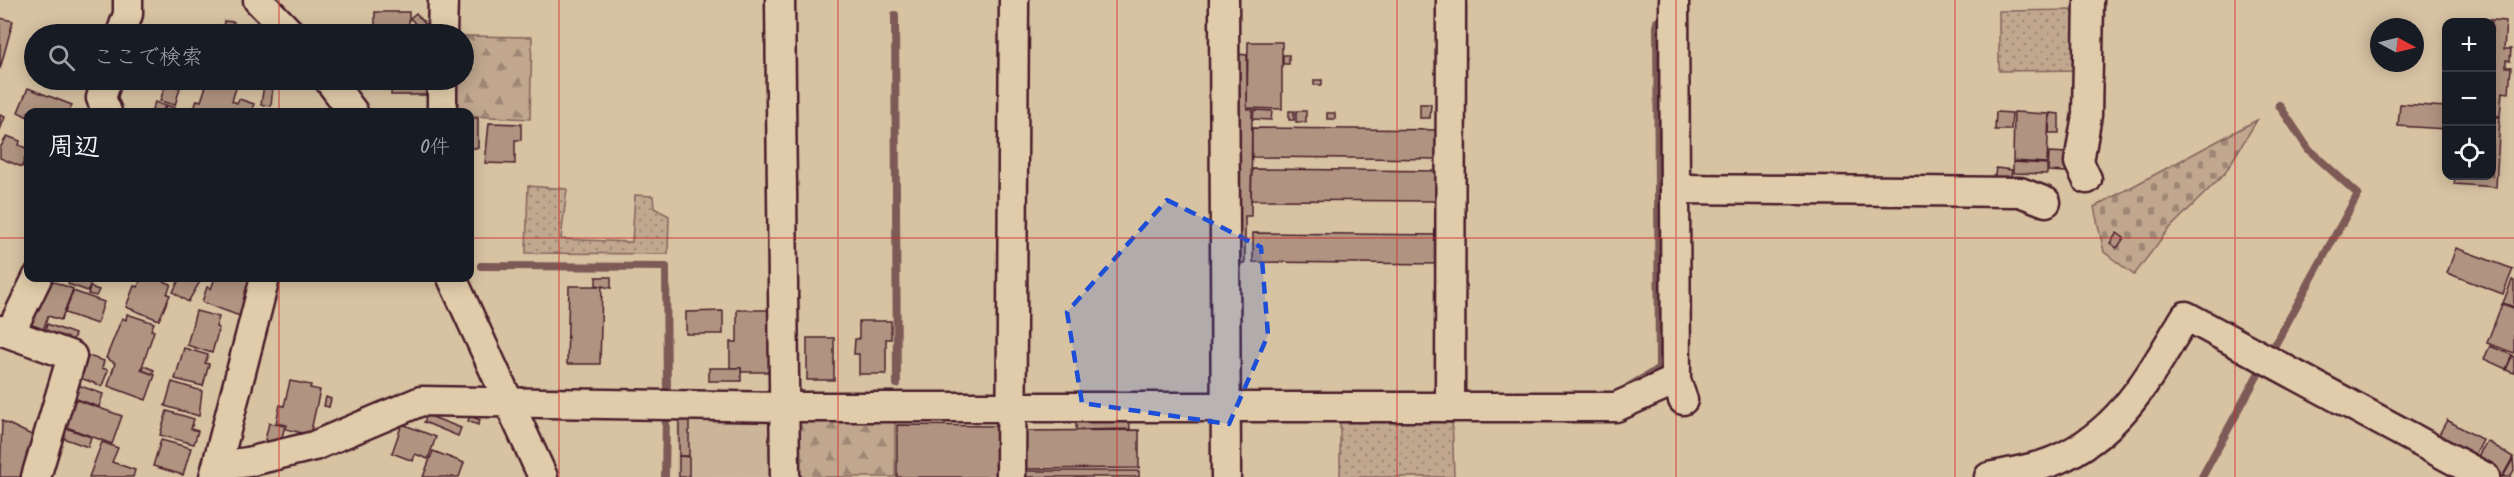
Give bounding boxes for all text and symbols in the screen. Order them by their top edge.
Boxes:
north arrow [2370,18,2424,72]
map controls [2442,18,2496,180]
button: + [2442,18,2496,72]
search box [24,24,474,90]
icon: search [45,41,78,74]
text: ここで検索 [93,41,203,76]
button: − [2442,72,2496,126]
button: locate [2442,126,2496,180]
text: 周辺 [48,127,100,169]
text: 0件 [420,132,450,164]

